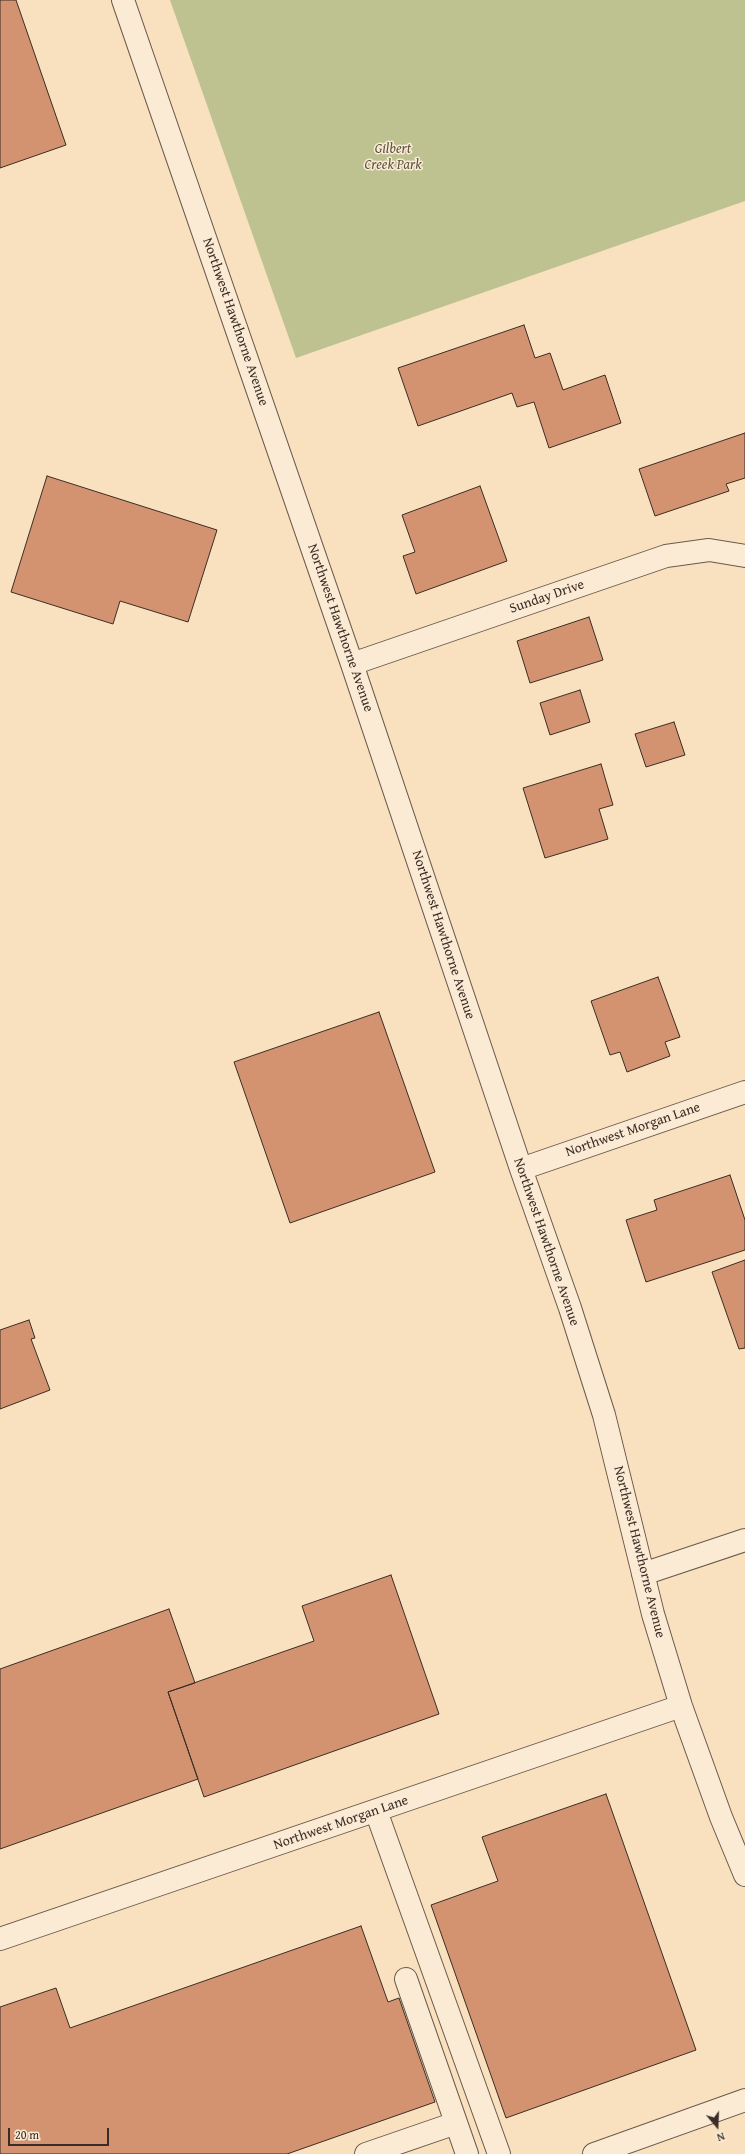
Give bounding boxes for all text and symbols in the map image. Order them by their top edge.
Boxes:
park label: Gilbert Creek Park [364,141,422,174]
street label: Northwest Hawthorne Avenue [198,236,272,408]
street label: Northwest Hawthorne Avenue [303,542,377,714]
street label: Sunday Drive [507,576,587,618]
street label: Northwest Hawthorne Avenue [408,848,478,1022]
street label: Northwest Morgan Lane [563,1099,703,1161]
street label: Northwest Hawthorne Avenue [509,1156,583,1328]
street label: Northwest Hawthorne Avenue [609,1464,669,1640]
street label: Northwest Morgan Lane [271,1792,411,1854]
north arrow [697,2106,737,2146]
scale bar [10,2120,111,2146]
text: 20 m [15,2126,39,2143]
text: N [715,2129,727,2146]

